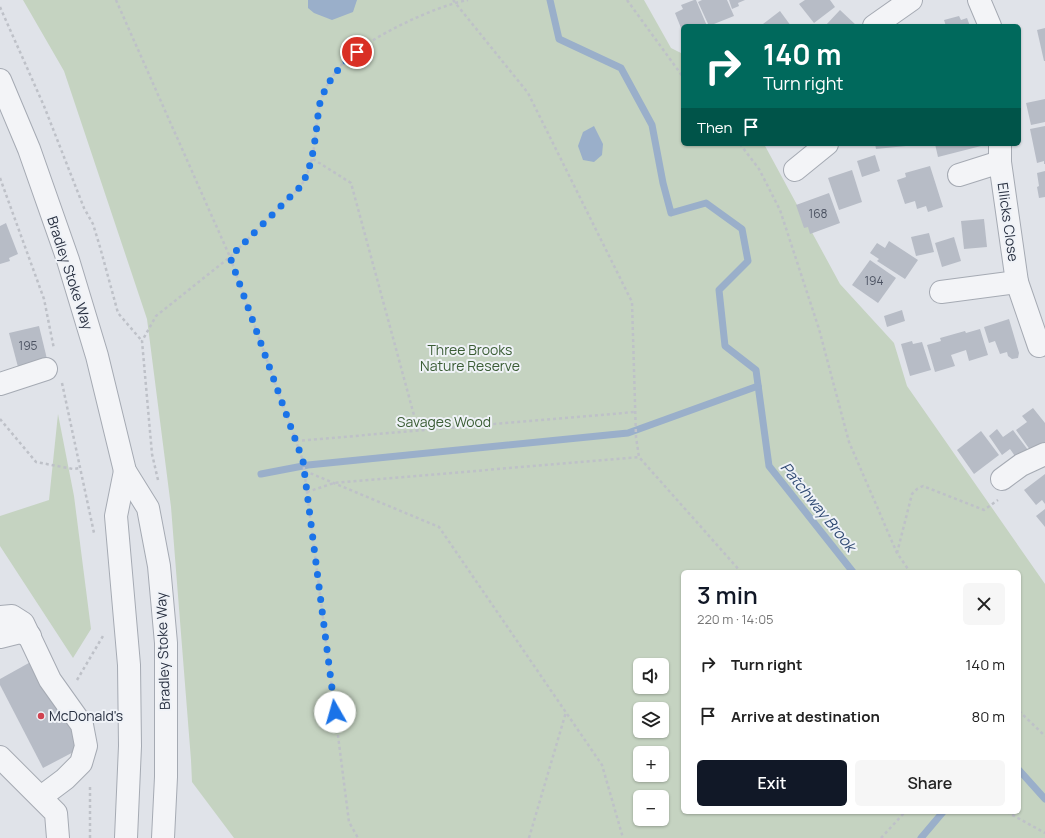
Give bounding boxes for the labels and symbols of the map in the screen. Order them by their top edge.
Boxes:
pin [340,35,374,69]
street label: Ellicks Close [994,181,1023,263]
house number: 168 [808,205,828,222]
street label: Bradley Stoke Way [43,214,98,333]
house number: 194 [864,272,884,289]
house number: 195 [18,337,38,354]
park label: Three Brooks Nature Reserve [420,340,520,375]
park label: Savages Wood [397,412,491,431]
water label: Patchway Brook [776,458,863,558]
street label: Bradley Stoke Way [151,591,174,710]
position arrow [314,691,356,733]
place label: McDonald's [49,706,123,725]
marker: McDonald's [36,711,46,721]

